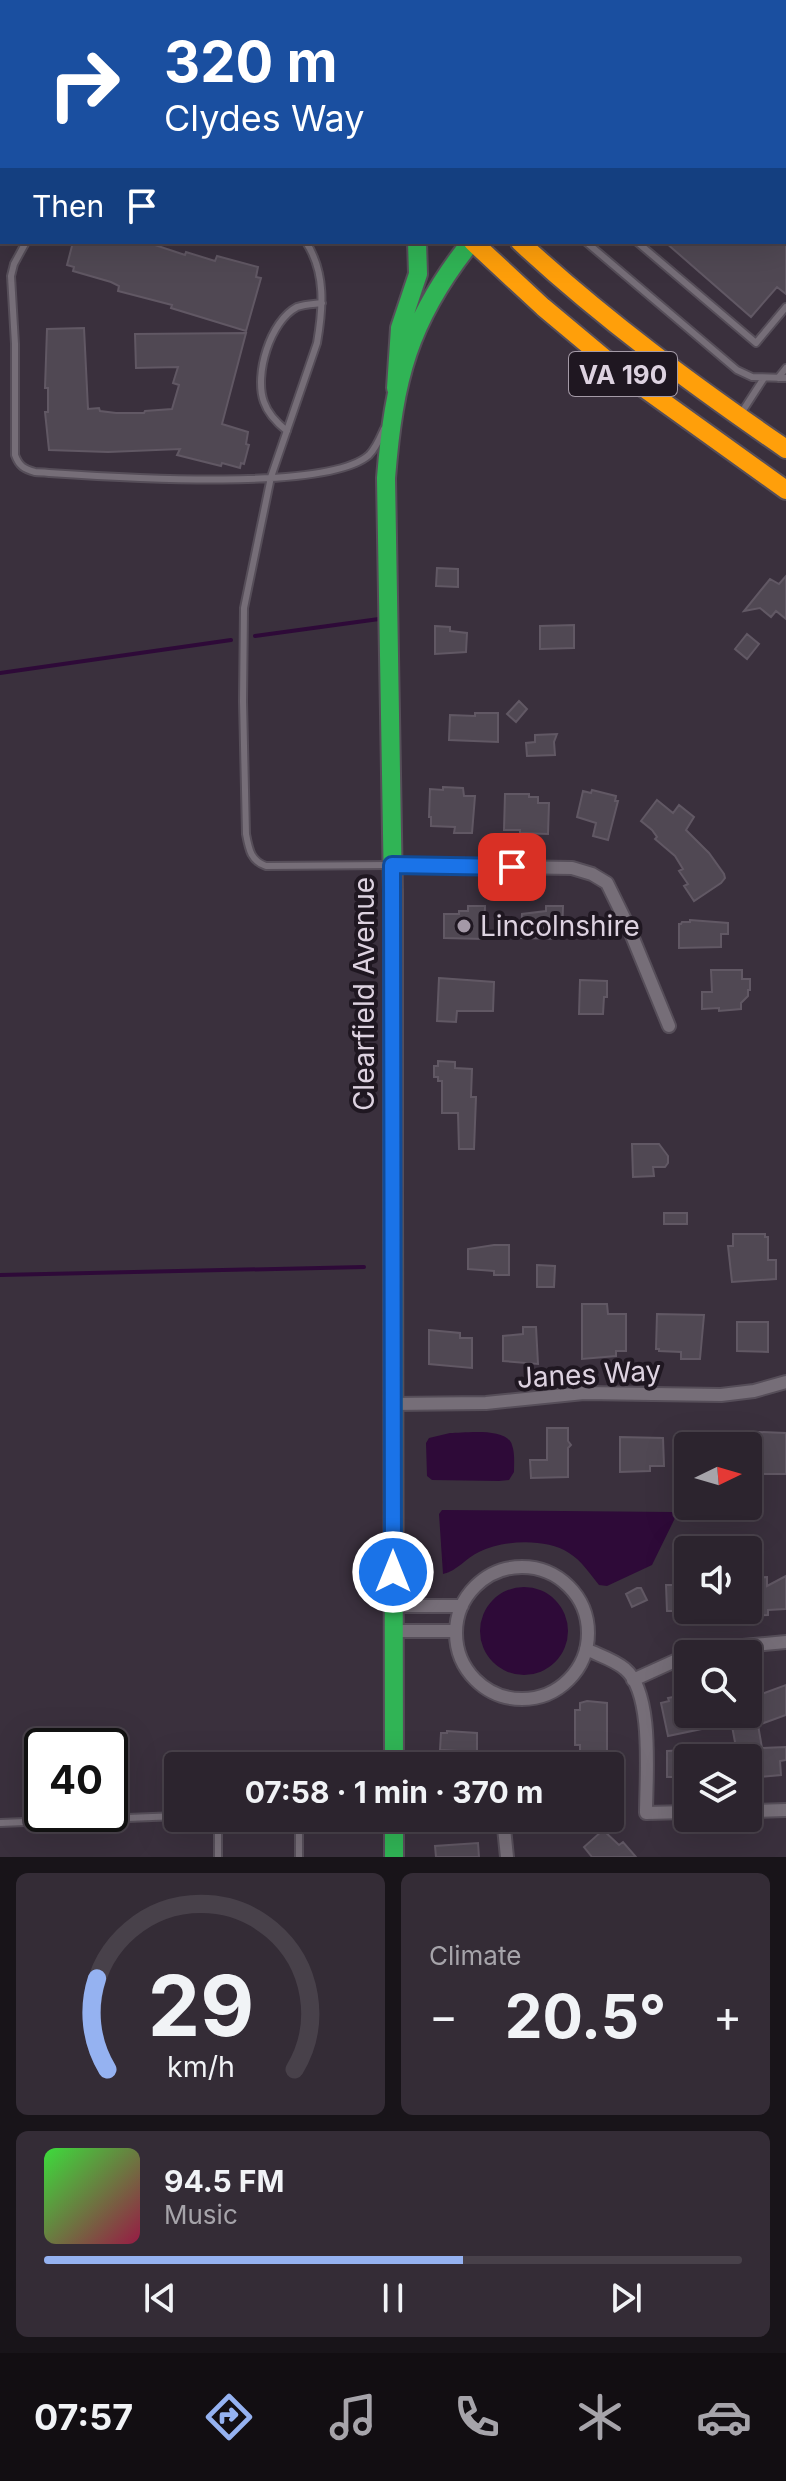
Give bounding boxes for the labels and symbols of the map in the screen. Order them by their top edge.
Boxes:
road number: VA 190 [569,352,677,396]
pin [478,833,546,901]
street label: Clearfield Avenue [347,877,381,1111]
place label: Lincolnshire [480,909,640,943]
marker: Lincolnshire [455,917,473,935]
street label: Janes Way [516,1353,662,1395]
north arrow [674,1432,762,1520]
position arrow [351,1530,435,1614]
speed limit sign: 40 [24,1728,128,1832]

